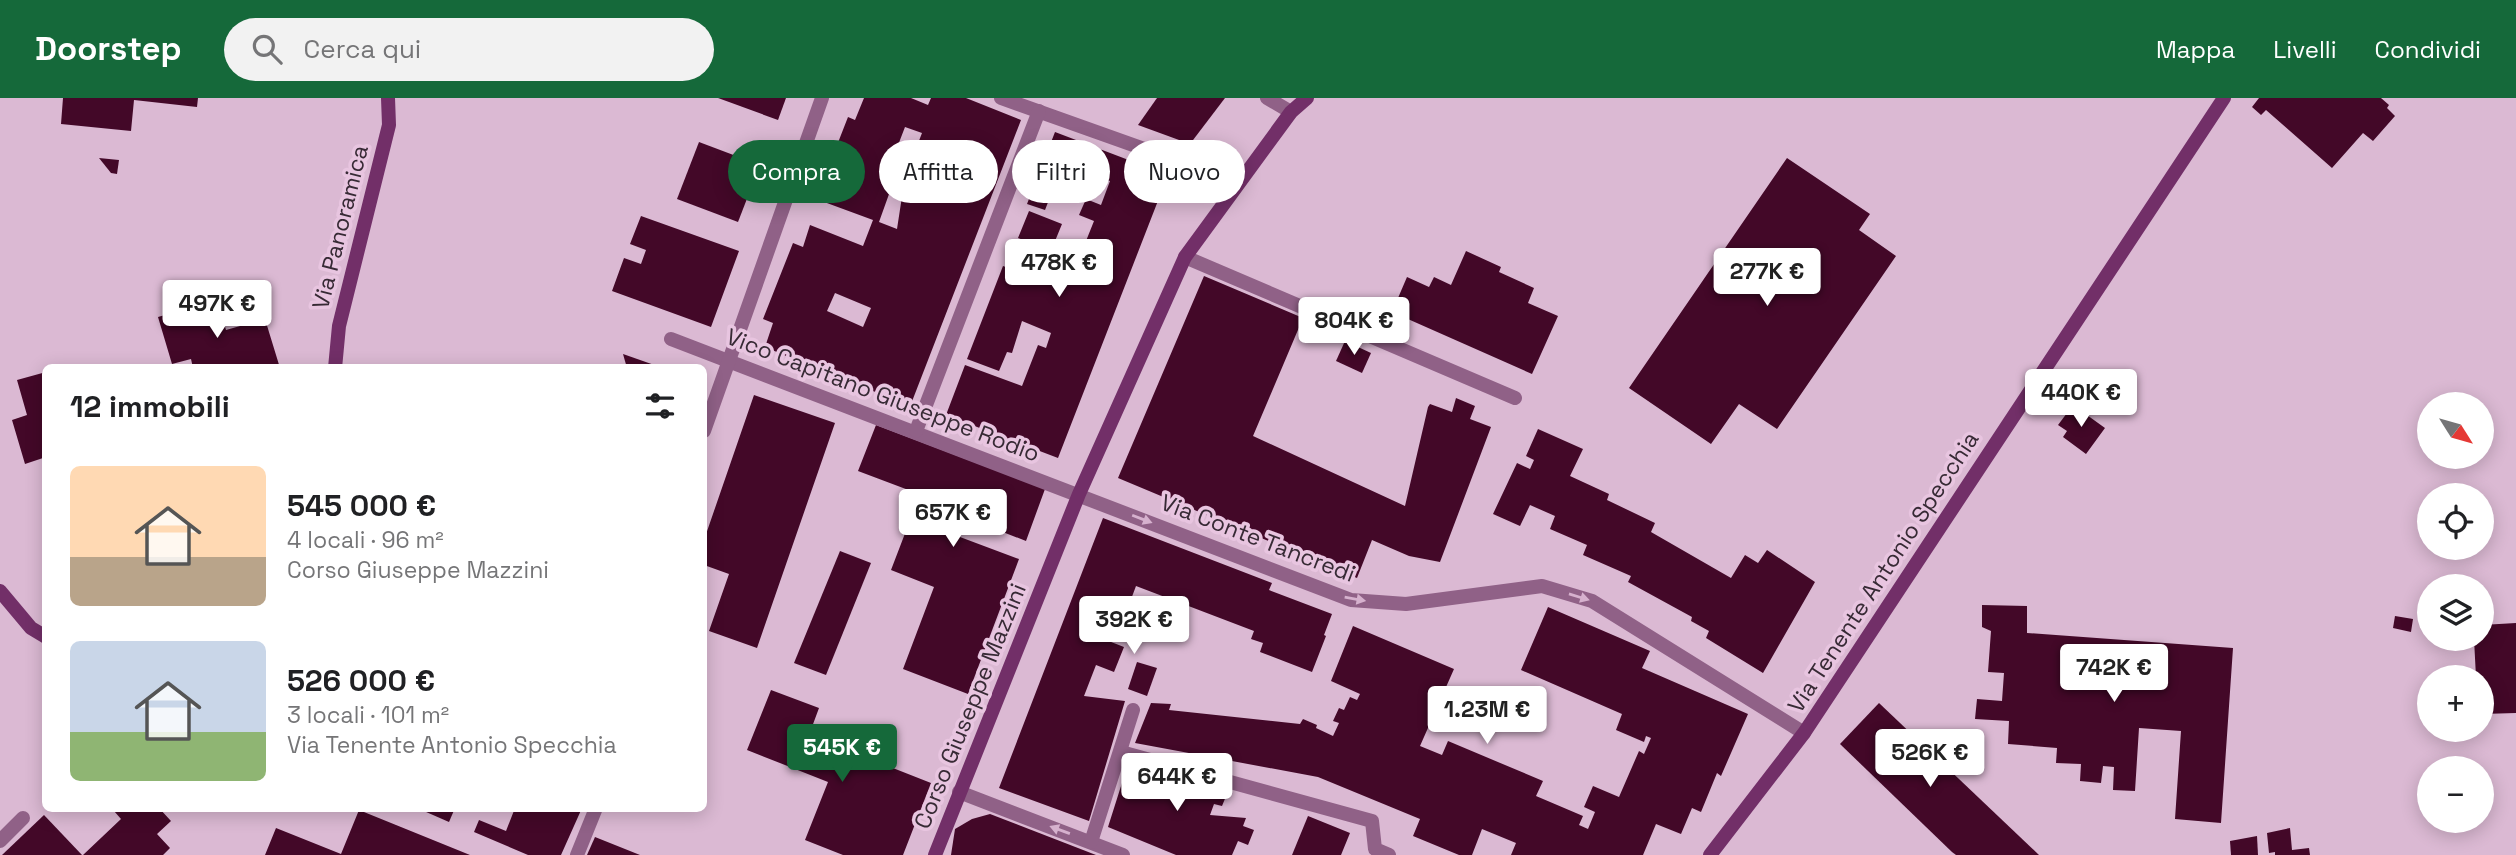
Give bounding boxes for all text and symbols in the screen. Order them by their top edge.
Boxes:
search box [224,18,714,81]
text: Doorstep [35,28,182,70]
icon: search [248,30,286,68]
text: Cerca qui [304,32,421,66]
text: Mappa [2156,34,2235,65]
text: Livelli [2273,34,2337,65]
text: Condividi [2375,34,2481,65]
chip: Compra [728,140,865,203]
chip: Affitta [879,140,998,203]
chip: Filtri [1012,140,1110,203]
chip: Nuovo [1124,140,1245,203]
street label: Via Panoramica [305,142,375,312]
pin: 478K € [1002,240,1116,299]
text: 478K € [1021,247,1097,277]
pin: 277K € [1710,248,1824,308]
text: 277K € [1730,256,1804,286]
pin: 497K € [160,280,274,340]
text: 497K € [179,288,255,318]
pin: 804K € [1297,298,1411,357]
text: 804K € [1314,305,1394,335]
street label: Vico Capitano Giuseppe Rodio [722,321,1044,469]
pin: 440K € [2024,370,2138,429]
text: 440K € [2041,377,2121,407]
text: 12 immobili [70,387,230,426]
icon: filters [641,387,679,425]
north arrow [2417,392,2494,469]
map controls [2417,392,2494,833]
street label: Via Tenente Antonio Specchia [1781,426,1985,718]
button: locate [2417,483,2494,560]
text: 545 000 € [287,486,436,525]
street label: Via Conte Tancredi [1157,487,1359,589]
pin: 657K € [896,490,1010,549]
icon: home [126,494,210,578]
text: 657K € [915,497,991,527]
one-way arrow [1132,513,1153,524]
text: 4 locali · 96 m² [287,525,444,555]
text: Corso Giuseppe Mazzini [287,555,549,585]
button: layers [2417,574,2494,651]
street label: Corso Giuseppe Mazzini [907,579,1033,833]
one-way arrow [1569,592,1590,602]
one-way arrow [1344,594,1366,605]
pin: 392K € [1077,596,1191,656]
text: 392K € [1095,604,1173,634]
pin: 742K € [2057,644,2171,704]
text: 742K € [2076,652,2152,682]
text: 526 000 € [287,661,435,700]
button: + [2417,665,2494,742]
icon: home [126,669,210,753]
pin: 1.23M € [1422,686,1552,746]
text: 1.23M € [1444,694,1530,724]
text: 3 locali · 101 m² [287,700,449,730]
pin: 545K € [785,724,899,784]
text: Via Tenente Antonio Specchia [287,730,617,760]
pin: 526K € [1873,730,1987,789]
text: 545K € [803,732,881,762]
text: 526K € [1891,737,1969,767]
pin: 644K € [1120,754,1234,813]
button: − [2417,756,2494,833]
text: 644K € [1137,761,1217,791]
one-way arrow [1049,824,1070,835]

